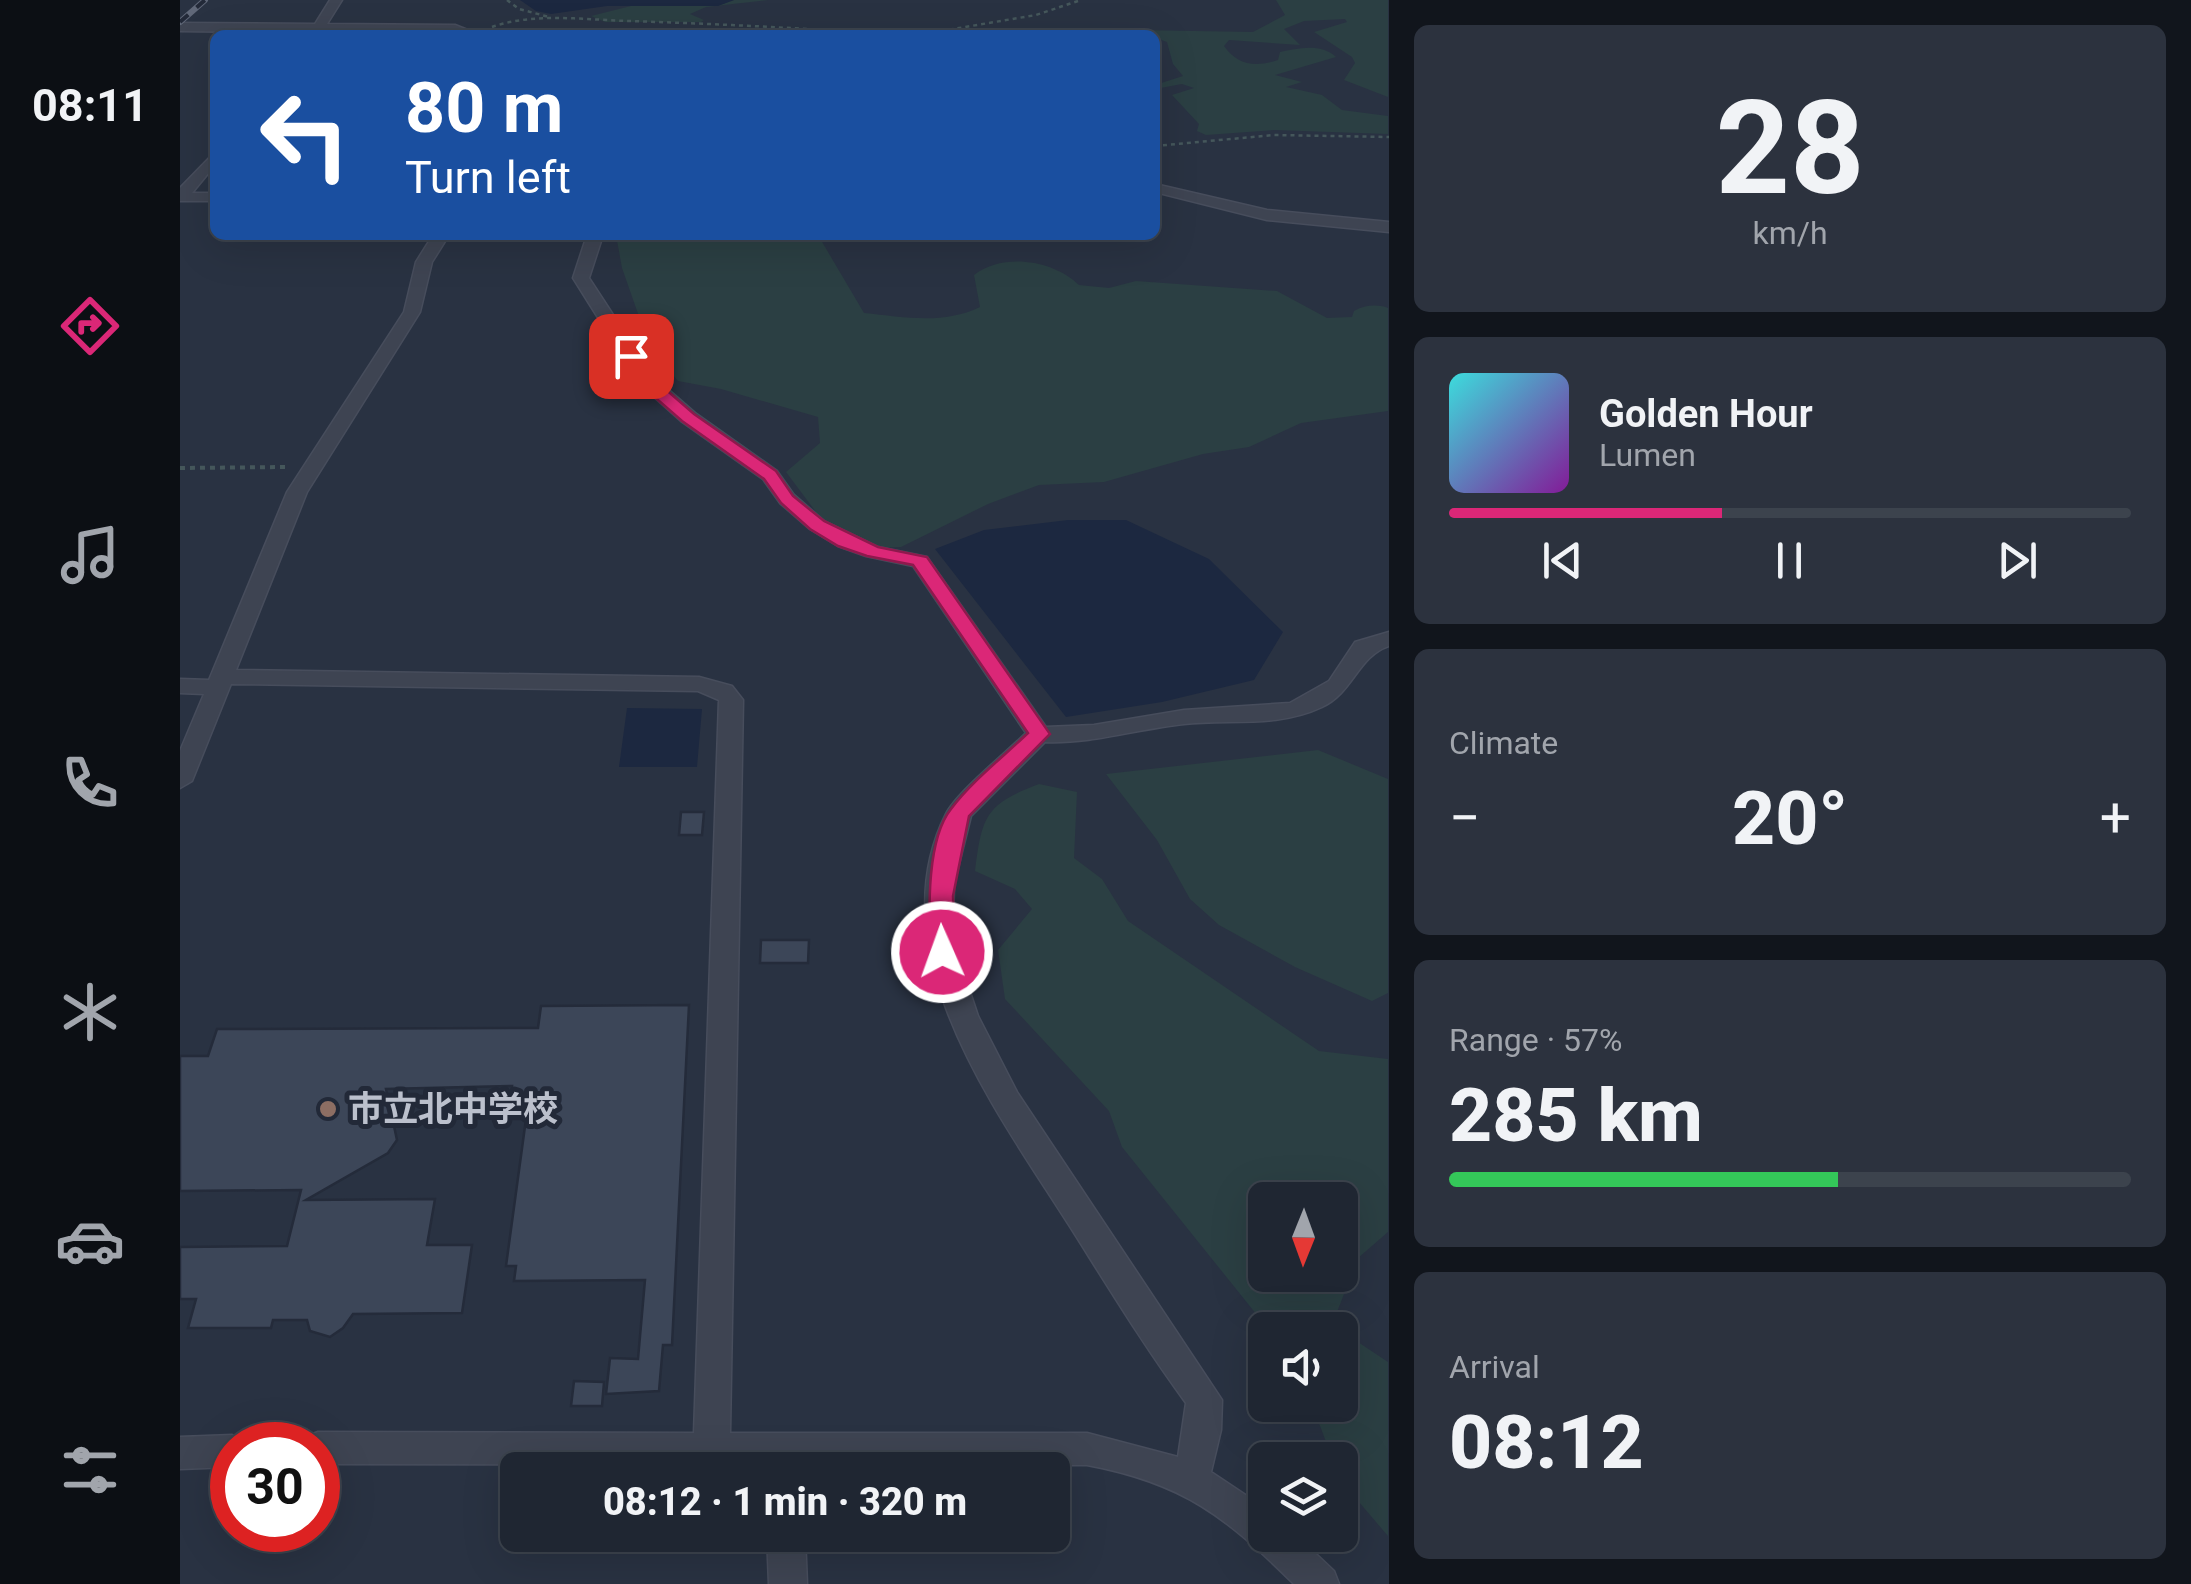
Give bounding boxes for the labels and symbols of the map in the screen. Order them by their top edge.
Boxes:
pin [589,314,674,399]
position arrow [890,900,994,1004]
place label: 市立北中学校 [348,1089,558,1130]
marker: 市立北中学校 [317,1098,339,1120]
north arrow [1248,1182,1358,1292]
speed limit sign: 30 [210,1422,340,1552]

